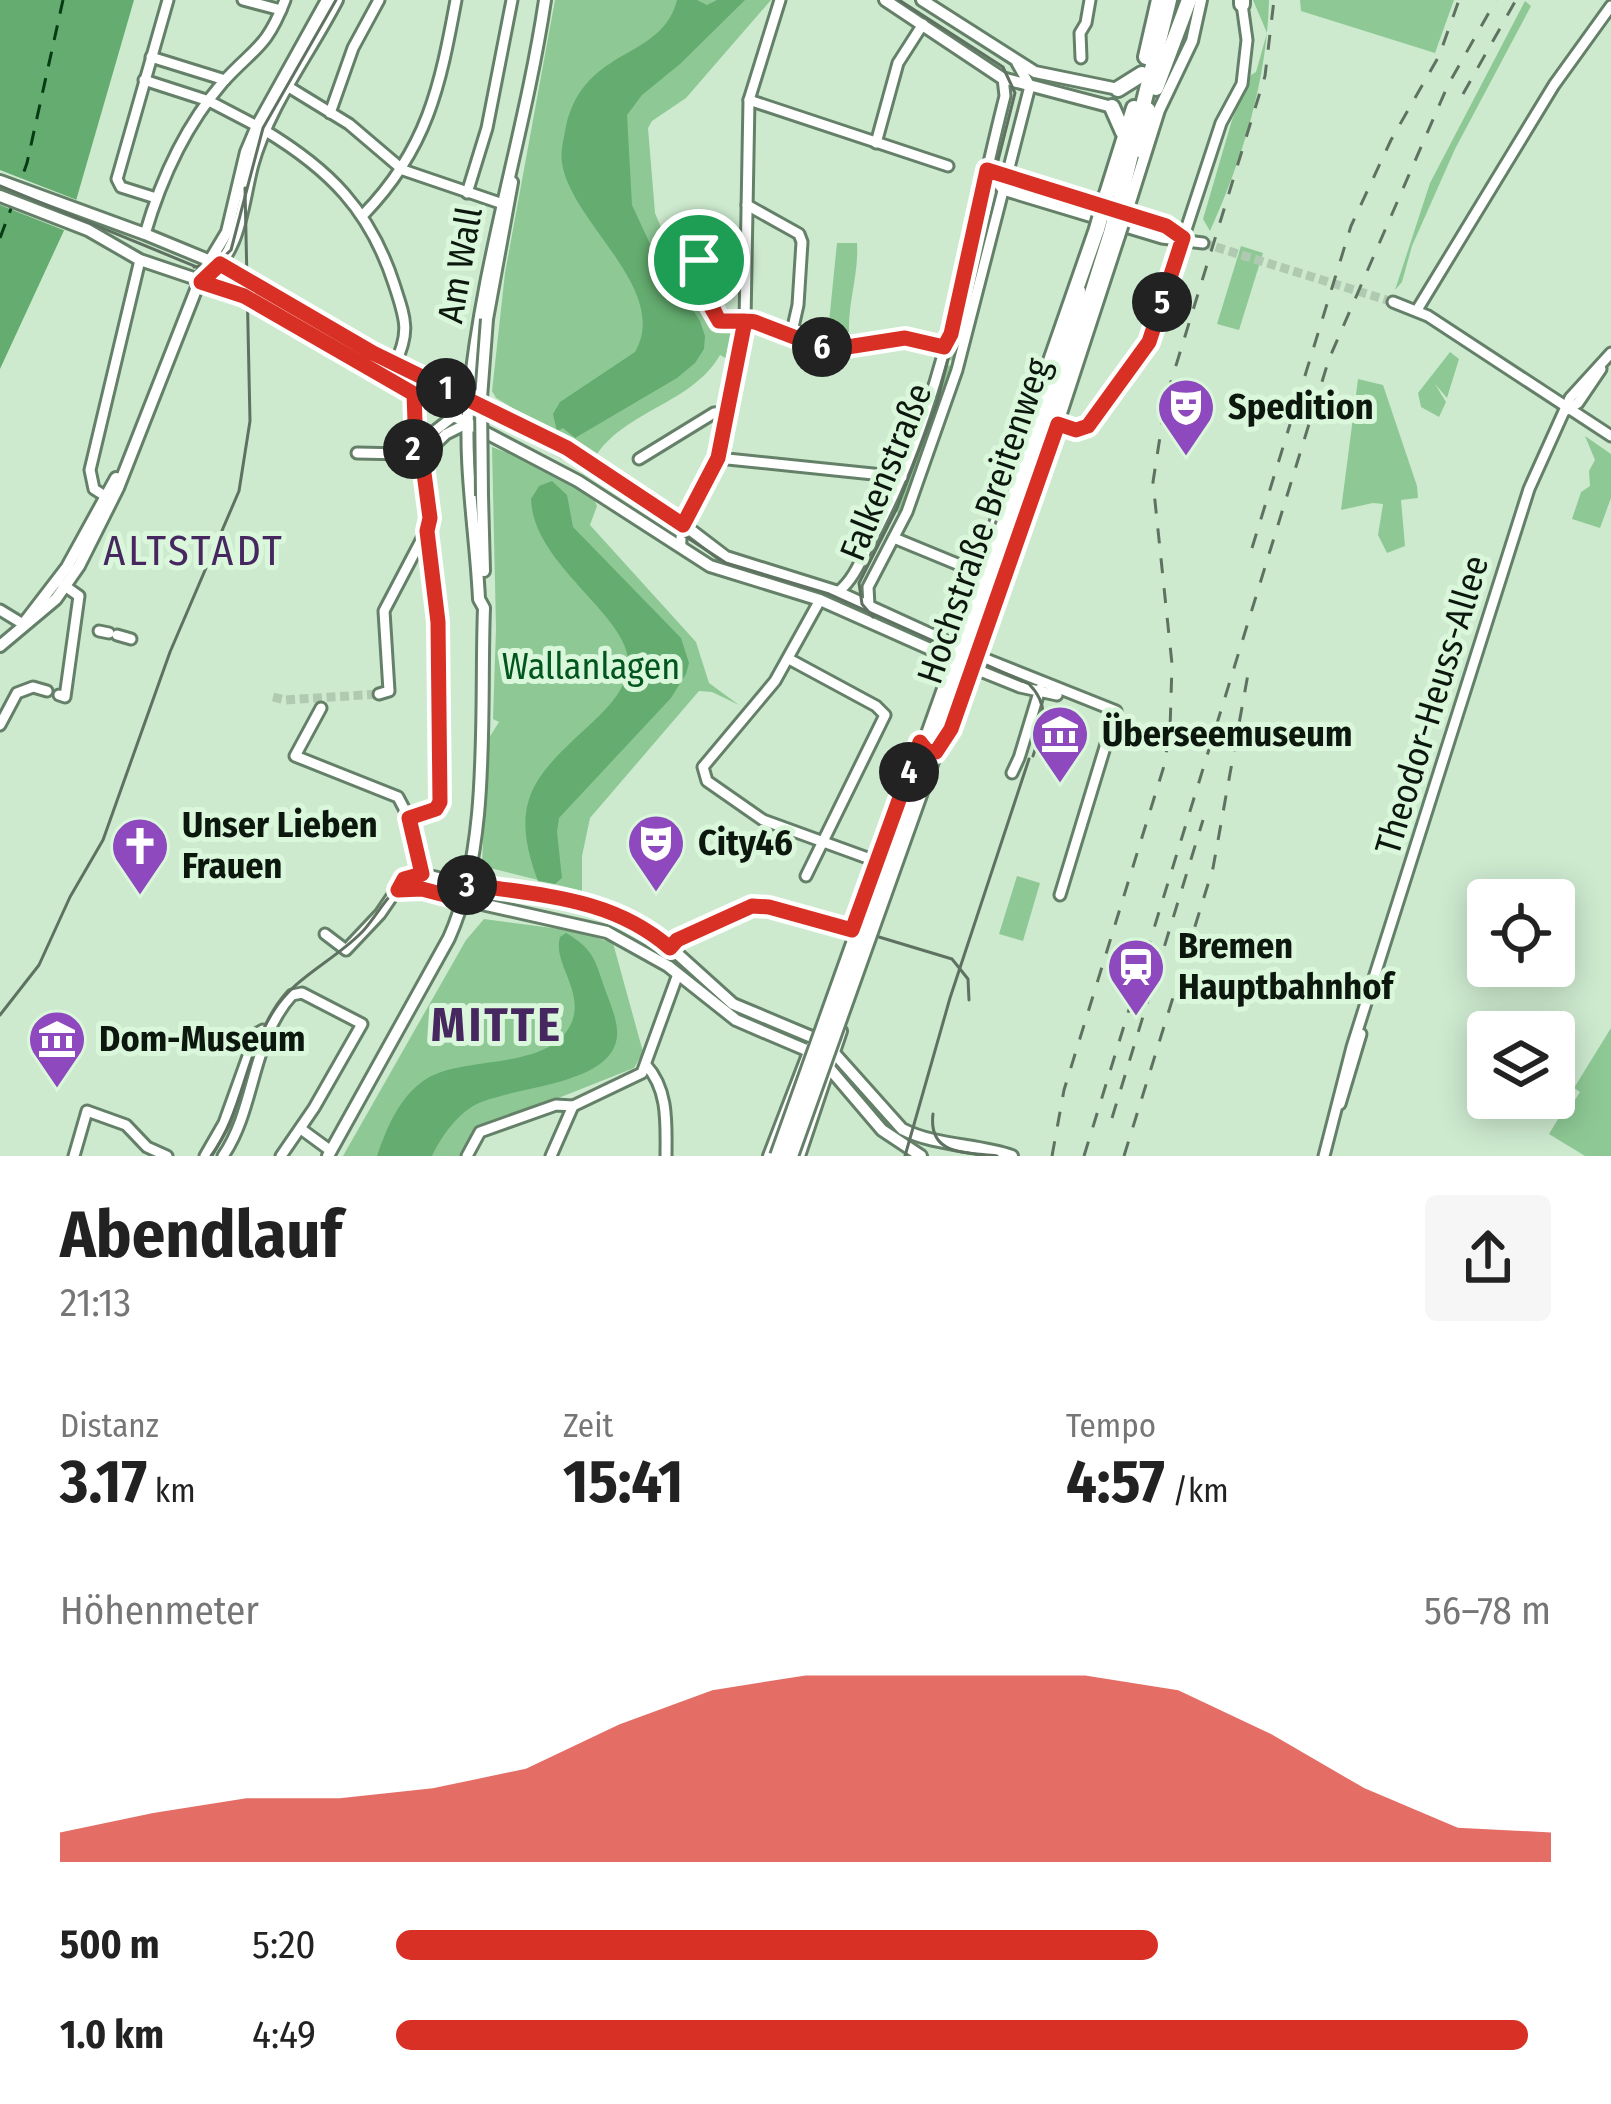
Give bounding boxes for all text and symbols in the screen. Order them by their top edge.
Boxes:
street label: Am Wall [428,203,492,327]
pin [648,209,750,311]
icon: arrive [666,227,732,293]
pin: 5 [1132,272,1192,332]
text: 5 [1154,282,1170,322]
pin: 6 [792,317,852,377]
text: 6 [813,327,831,367]
street label: Hochstraße Breitenweg [908,352,1060,689]
pin: 1 [416,358,476,418]
text: 1 [439,368,453,408]
theatre icon: Spedition [1155,376,1217,458]
street label: Falkenstraße [831,377,941,567]
place label: Spedition [1228,385,1374,429]
pin: 2 [383,419,443,479]
text: 2 [405,429,421,469]
district label: ALTSTADT [103,526,285,576]
street label: Theodor-Heuss-Allee [1366,550,1498,860]
park label: Wallanlagen [502,645,680,689]
museum icon: Überseemuseum [1029,703,1091,785]
place label: Überseemuseum [1102,712,1352,756]
pin: 4 [879,742,939,802]
text: 4 [901,752,917,792]
place label: Unser Lieben Frauen [182,803,378,888]
theatre icon: City46 [625,812,687,894]
church icon: Unser Lieben Frauen [109,815,171,897]
place label: City46 [698,821,793,865]
pin: 3 [437,855,497,915]
text: 3 [459,865,475,905]
map controls [1467,879,1575,1119]
button: locate [1467,879,1575,987]
place label: Bremen Hauptbahnhof [1178,924,1396,1009]
station icon: Bremen Hauptbahnhof [1105,936,1167,1018]
district label: MITTE [431,996,563,1054]
museum icon: Dom-Museum [26,1008,88,1090]
button: layers [1467,1011,1575,1119]
place label: Dom-Museum [99,1017,305,1061]
text: Abendlauf [60,1195,342,1274]
button: share [1425,1195,1551,1321]
text: 21:13 [60,1280,131,1326]
text: Distanz [60,1406,159,1446]
text: Zeit [563,1406,613,1446]
text: Tempo [1066,1406,1156,1446]
text: 3.17 [60,1446,147,1518]
text: 15:41 [563,1446,683,1518]
text: 4:57 [1066,1446,1165,1518]
text: km [147,1471,196,1511]
text: /km [1165,1471,1229,1511]
text: Höhenmeter [60,1588,259,1634]
text: 56–78 m [1424,1588,1551,1634]
text: 500 m [60,1922,160,1968]
text: 5:20 [252,1922,316,1968]
text: 1.0 km [60,2012,164,2058]
text: 4:49 [252,2012,316,2058]

